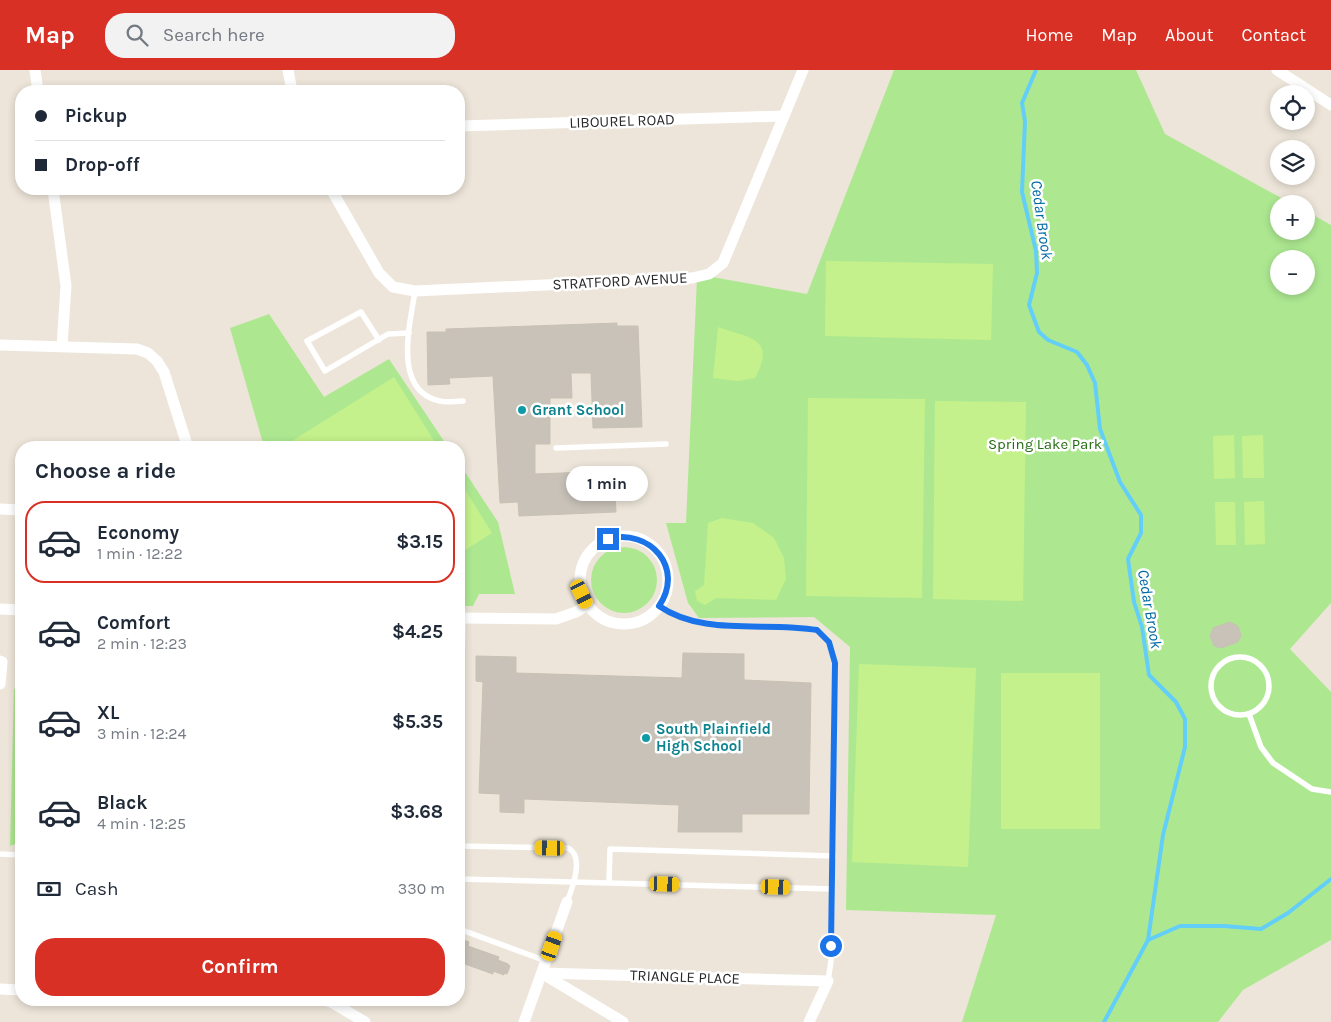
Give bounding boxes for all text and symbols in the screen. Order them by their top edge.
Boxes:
search box [105,13,455,58]
text: Map [25,21,75,49]
icon: search [123,21,151,49]
text: Search here [163,24,265,46]
text: Home [1025,24,1073,46]
text: Map [1101,24,1137,46]
text: About [1165,24,1214,46]
text: Contact [1242,24,1306,46]
map controls [1270,85,1315,295]
button: locate [1270,85,1315,130]
text: Pickup [65,105,127,127]
street label: LIBOUREL ROAD [569,110,675,132]
button: layers [1270,140,1315,185]
text: Drop-off [65,154,140,176]
water label: Cedar Brook [1027,179,1057,262]
button: + [1270,195,1315,240]
button: − [1270,250,1315,295]
street label: STRATFORD AVENUE [552,268,688,294]
place label: Grant School [532,401,624,419]
marker: Grant School [516,404,528,416]
park label: Spring Lake Park [988,435,1102,453]
text: Choose a ride [35,458,176,484]
callout: 1 min [567,466,649,502]
text: 1 min [587,474,627,493]
icon: car [37,520,82,565]
text: Economy [97,522,179,544]
route end [597,528,619,550]
text: $3.15 [396,531,443,553]
text: 1 min · 12:22 [97,544,183,563]
water label: Cedar Brook [1134,568,1166,651]
car [568,577,595,611]
icon: car [37,610,82,655]
text: Comfort [97,612,171,634]
text: $4.25 [392,621,443,643]
text: 2 min · 12:23 [97,634,187,653]
icon: car [37,700,82,745]
text: XL [97,702,119,724]
text: $5.35 [392,711,443,733]
place label: South Plainfield High School [656,720,771,755]
text: 3 min · 12:24 [97,724,187,743]
marker: South Plainfield High School [640,732,652,744]
icon: car [37,790,82,835]
text: Black [97,792,148,814]
text: $3.68 [390,801,443,823]
text: 4 min · 12:25 [97,814,186,833]
car [534,840,565,856]
icon: cash [35,875,63,903]
car [649,876,680,892]
text: Cash [75,878,119,900]
text: 330 m [398,879,445,898]
car [760,879,791,895]
car [540,929,563,963]
route start [820,935,842,957]
button: Confirm [35,938,445,996]
street label: TRIANGLE PLACE [630,966,740,988]

